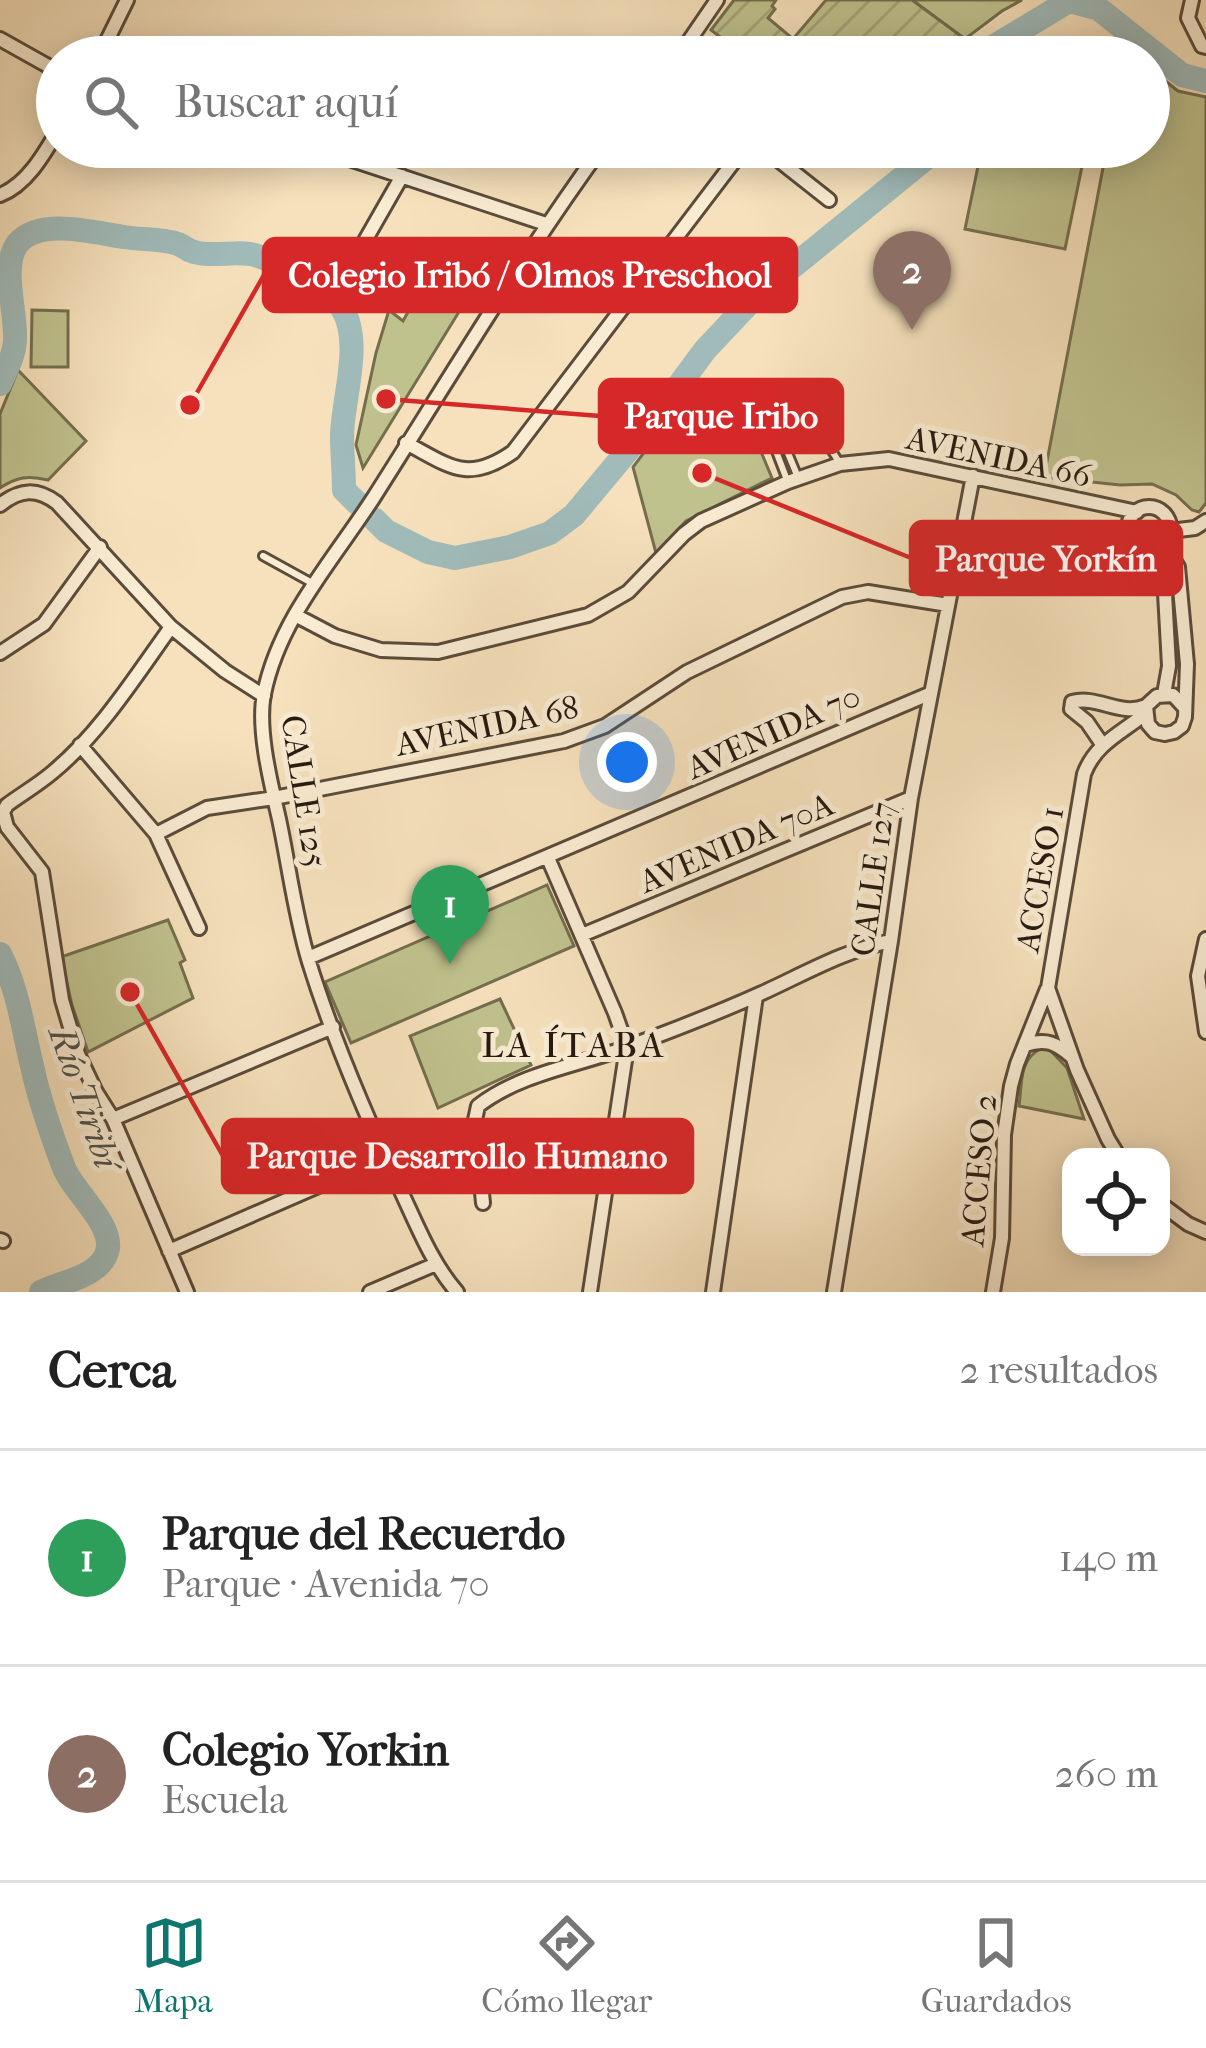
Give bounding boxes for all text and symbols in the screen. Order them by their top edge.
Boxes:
search box [36,36,1170,168]
icon: search [78,69,144,135]
text: Buscar aquí [174,76,398,129]
pin: 2 [873,231,951,330]
callout: Colegio Iribó / Olmos Preschool [264,239,796,311]
text: Colegio Iribó / Olmos Preschool [288,254,772,296]
callout: Parque Iribo [600,380,842,452]
text: Parque Iribo [624,395,818,437]
street label: AVENIDA 66 [901,418,1095,496]
callout: Parque Yorkín [911,522,1181,594]
text: Parque Yorkín [935,538,1158,580]
street label: AVENIDA 70 [679,677,866,789]
street label: AVENIDA 68 [390,688,582,765]
street label: CALLE 125 [272,712,335,870]
your location [597,732,657,792]
street label: AVENIDA 70A [632,785,840,903]
street label: CALLE 127 [843,800,904,959]
street label: ACCESO 1 [1008,803,1072,957]
pin: 1 [411,865,489,964]
water label: Río Tiribí [40,1019,130,1180]
district label: LA ÍTABA [482,1024,666,1066]
street label: ACCESO 2 [953,1092,1006,1250]
callout: Parque Desarrollo Humano [223,1120,692,1192]
text: Parque Desarrollo Humano [247,1135,667,1177]
map controls [1062,1148,1170,1256]
button: locate [1062,1148,1170,1256]
text: Cerca [48,1340,175,1400]
text: 2 resultados [960,1347,1158,1393]
text: Parque del Recuerdo [162,1508,565,1561]
text: 1 [80,1535,94,1581]
text: 140 m [1059,1535,1158,1581]
text: Parque · Avenida 70 [162,1561,490,1607]
text: Colegio Yorkin [162,1724,449,1777]
text: 2 [77,1751,97,1797]
text: 260 m [1055,1751,1158,1797]
text: Escuela [162,1777,287,1823]
tab: Mapa [134,1910,213,2021]
tab: Cómo llegar [481,1910,652,2021]
tab: Guardados [921,1910,1072,2021]

